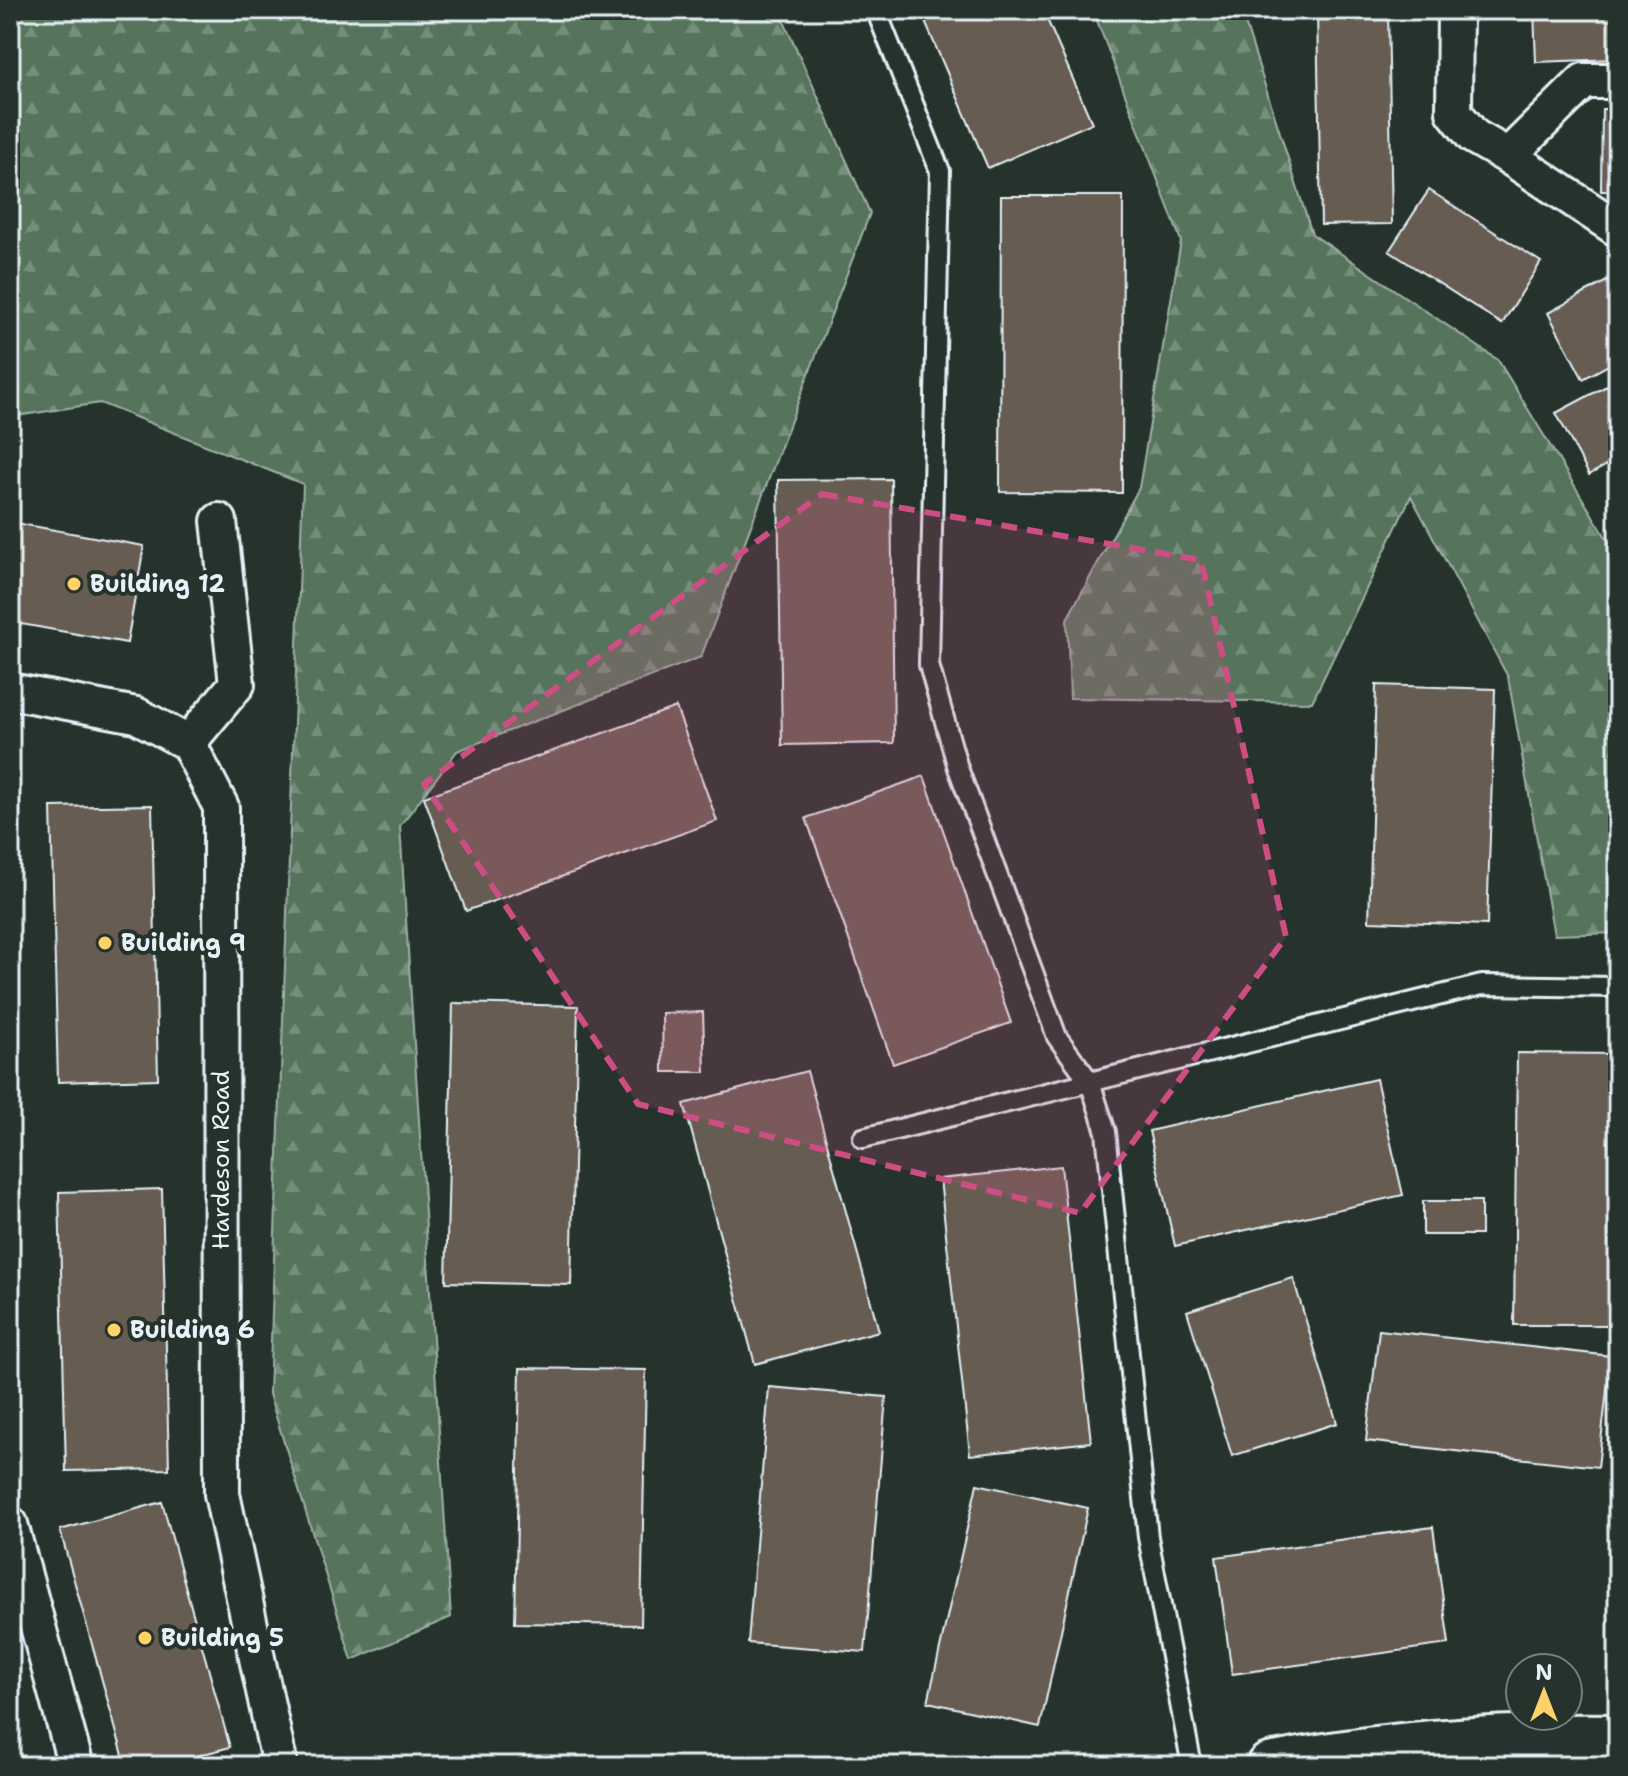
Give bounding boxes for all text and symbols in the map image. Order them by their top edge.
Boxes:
place label: Building 12 [90,568,225,600]
marker: Building 12 [65,575,83,593]
place label: Building 9 [121,927,246,959]
marker: Building 9 [96,934,114,952]
street label: Hardeson Road [205,1070,237,1250]
place label: Building 6 [130,1314,255,1346]
marker: Building 6 [105,1321,123,1339]
place label: Building 5 [161,1622,284,1654]
marker: Building 5 [136,1629,154,1647]
north arrow [1504,1652,1584,1732]
text: N [1535,1658,1553,1687]

